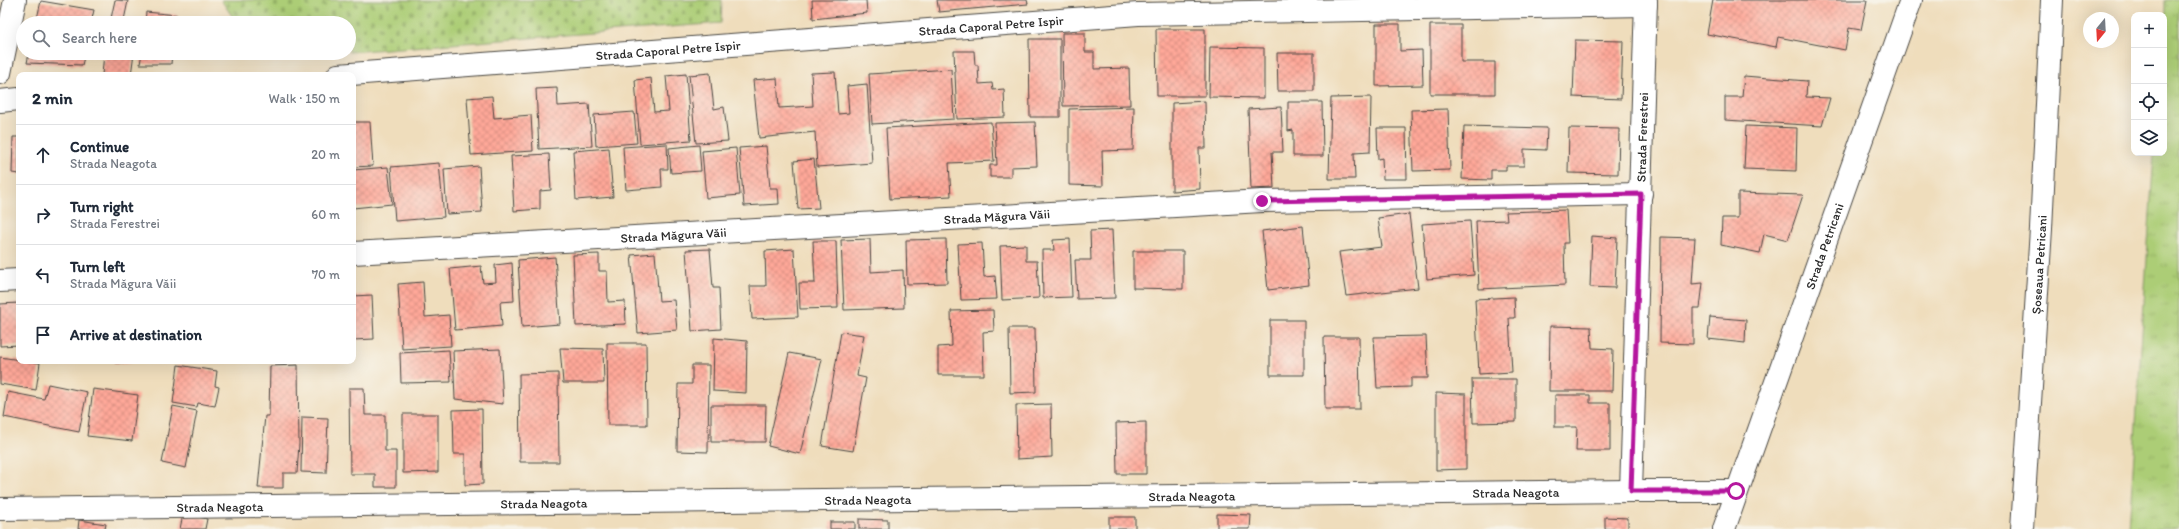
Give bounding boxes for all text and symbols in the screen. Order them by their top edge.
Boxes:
street label: Strada Caporal Petre Ispir [918,12,1064,38]
north arrow [2083,12,2119,48]
map controls [2131,12,2167,156]
button: + [2131,12,2167,48]
search box [16,16,356,60]
icon: search [30,27,52,49]
text: Search here [62,29,137,47]
street label: Strada Caporal Petre Ispir [595,37,741,63]
button: − [2131,48,2167,84]
button: locate [2131,84,2167,120]
text: 2 min [32,88,72,108]
text: Walk · 150 m [269,91,340,106]
street label: Strada Ferestrei [1633,92,1651,182]
button: layers [2131,120,2167,156]
text: Continue [70,138,129,156]
icon: ahead [32,144,54,166]
text: 20 m [311,147,340,162]
text: Strada Neagota [70,156,157,171]
route end [1253,192,1271,210]
text: Turn right [70,198,134,216]
street label: Strada Petricani [1802,201,1846,291]
icon: right [32,204,54,226]
street label: Strada Măgura Văii [943,206,1050,227]
text: 60 m [311,207,340,222]
street label: Șoseaua Petricani [2028,215,2049,315]
text: Strada Ferestrei [70,216,160,231]
street label: Strada Măgura Văii [620,224,727,245]
text: Turn left [70,258,125,276]
icon: left [32,264,54,286]
text: 70 m [312,267,340,282]
text: Strada Măgura Văii [70,276,176,291]
icon: arrive [32,324,54,346]
text: Arrive at destination [70,326,202,344]
route start [1727,482,1745,500]
street label: Strada Neagota [1472,484,1560,500]
street label: Strada Neagota [1148,488,1236,504]
street label: Strada Neagota [824,491,912,507]
street label: Strada Neagota [500,495,588,511]
street label: Strada Neagota [176,499,264,515]

